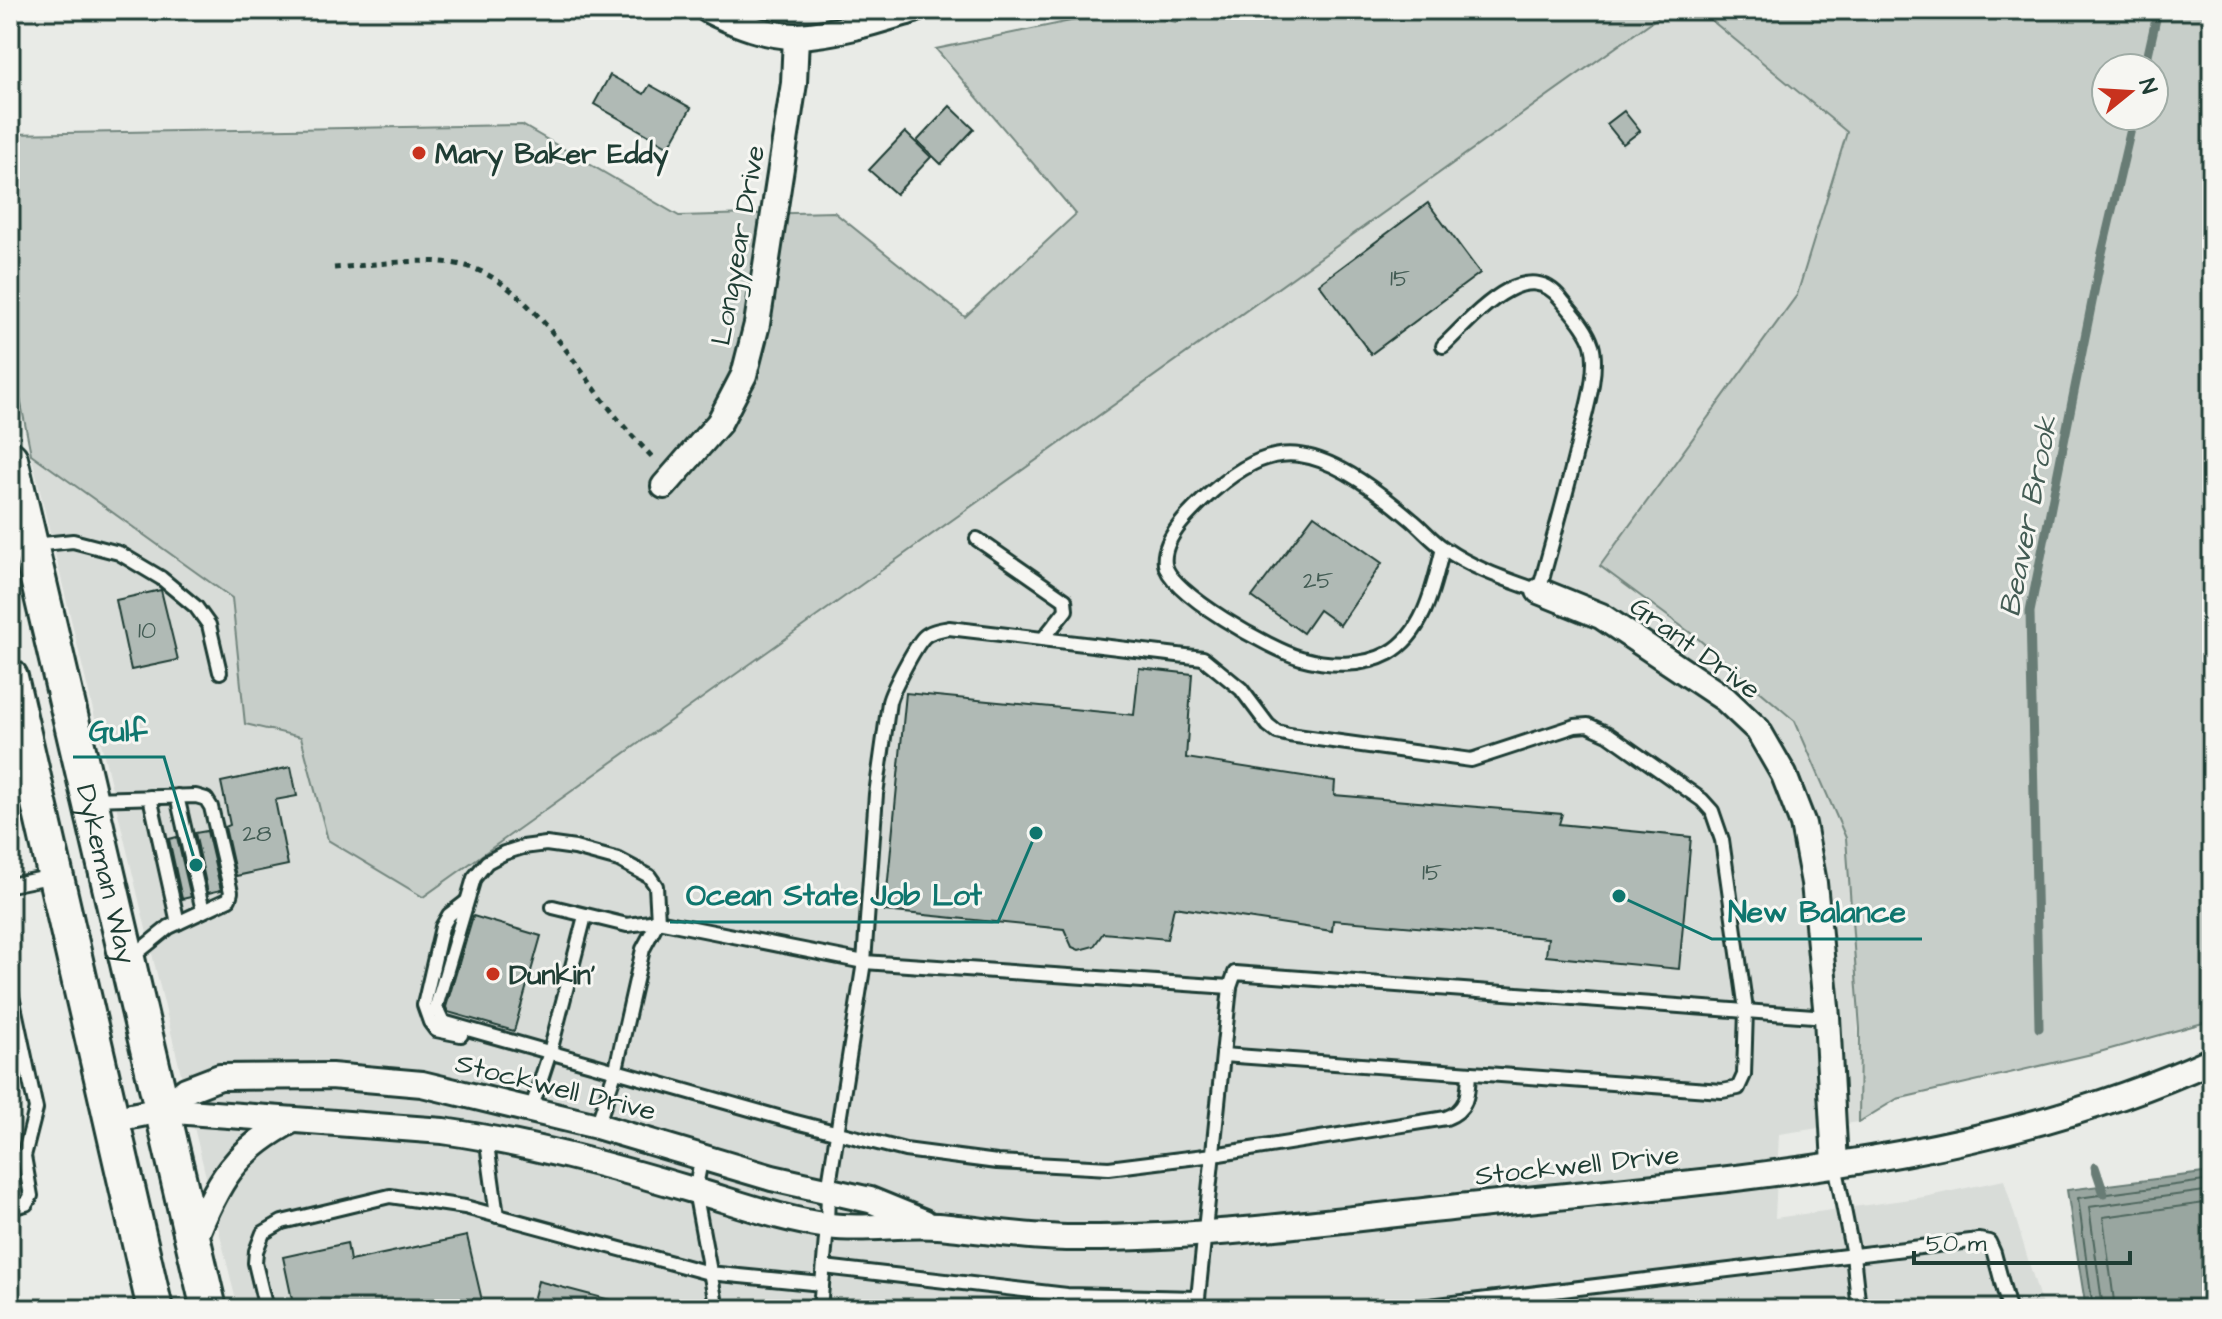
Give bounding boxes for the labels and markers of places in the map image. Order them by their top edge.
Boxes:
place label: Mary Baker Eddy [435,135,669,177]
marker: Mary Baker Eddy [410,144,428,162]
callout: Gulf [73,703,164,757]
callout: Ocean State Job Lot [670,868,998,922]
callout: New Balance [1712,885,1922,939]
place label: Dunkin' [509,956,595,995]
marker: Dunkin' [484,965,502,983]

